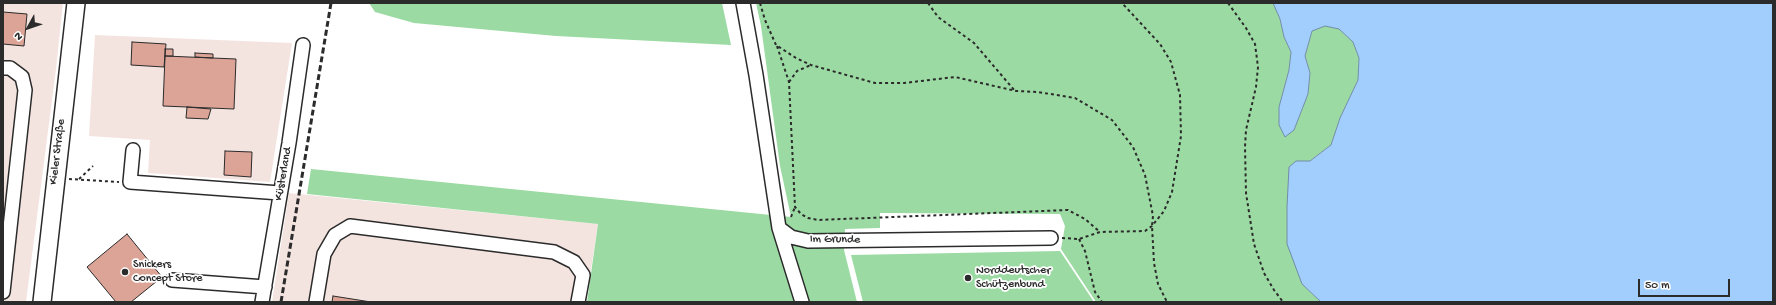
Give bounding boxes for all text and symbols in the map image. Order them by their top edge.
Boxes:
north arrow [8,8,48,48]
text: N [12,29,26,42]
street label: Kieler Straße [47,118,69,186]
street label: Küsterland [272,146,296,202]
street label: Im Grunde [810,232,860,248]
place label: Snickers Concept Store [133,258,202,286]
place label: Norddeutscher Schützenbund [976,264,1050,292]
marker: Snickers Concept Store [120,267,130,277]
scale bar [1640,271,1732,297]
marker: Norddeutscher Schützenbund [963,273,973,283]
text: 50 m [1645,279,1670,293]

